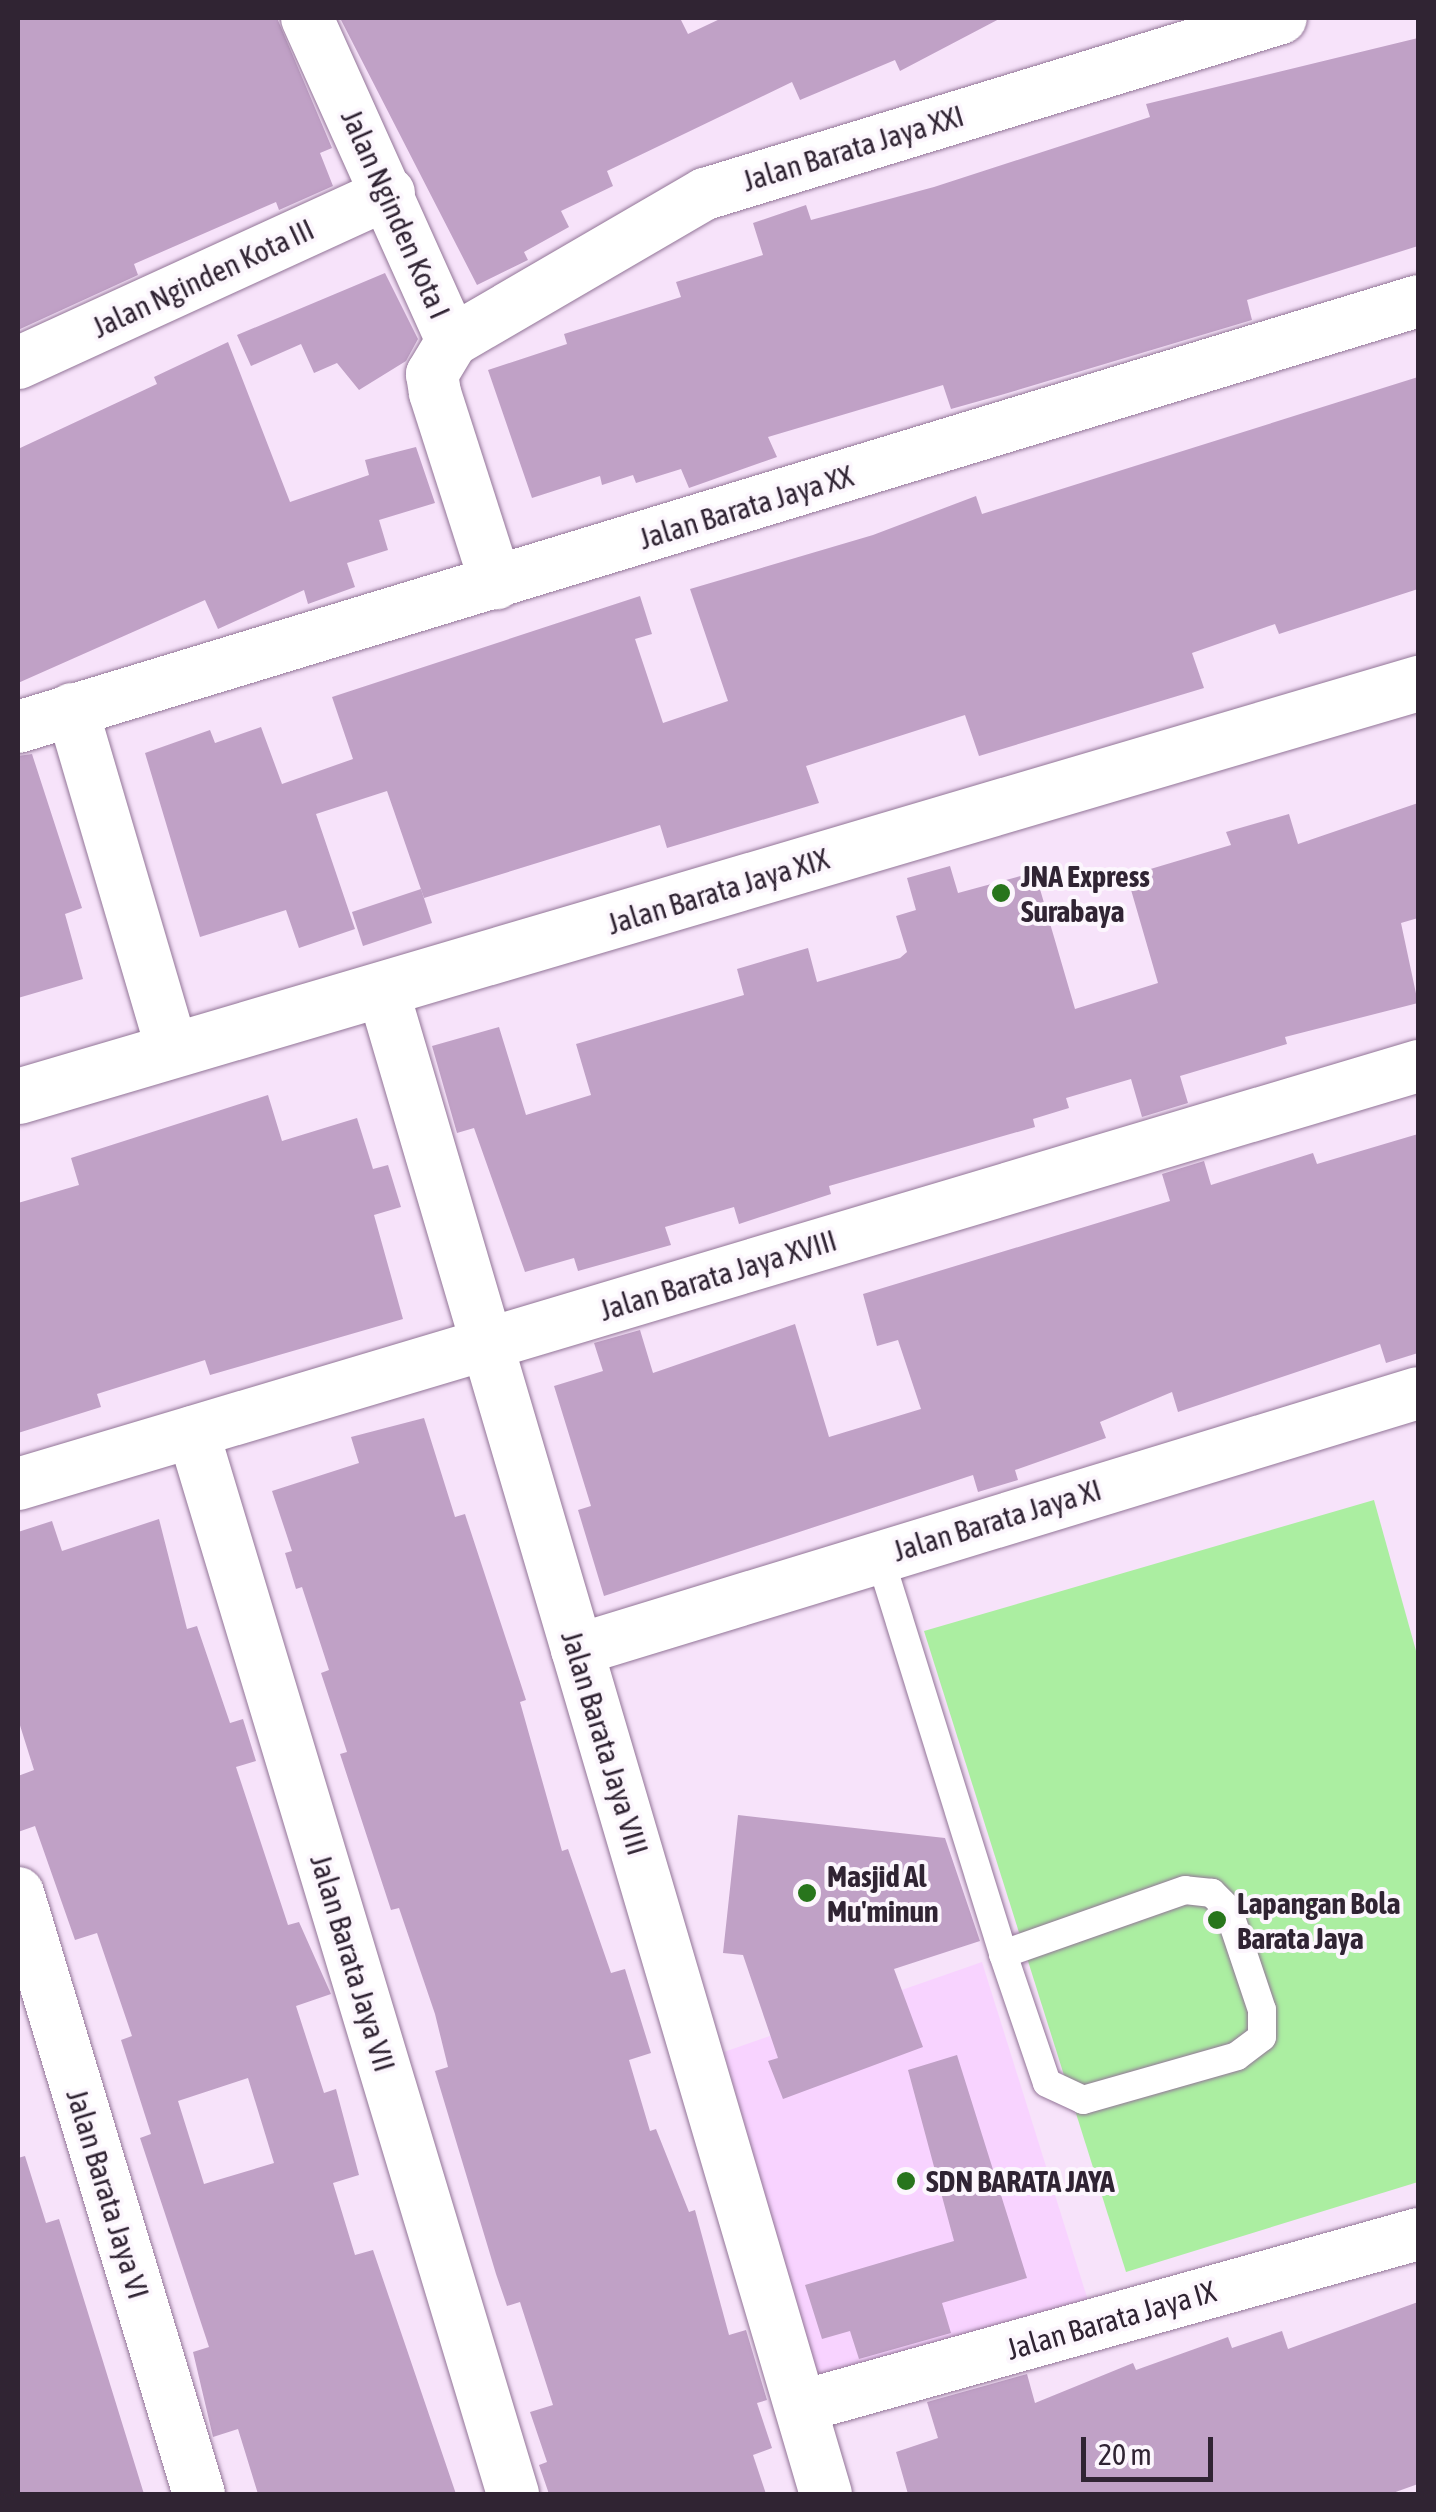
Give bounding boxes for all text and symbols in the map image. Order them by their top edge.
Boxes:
street label: Jalan Barata Jaya XXI [738,97,968,199]
street label: Jalan Nginden Kota I [334,104,458,324]
street label: Jalan Nginden Kota III [86,211,320,345]
street label: Jalan Barata Jaya XX [635,457,857,557]
street label: Jalan Barata Jaya XIX [603,840,833,942]
place label: JNA Express Surabaya [1021,858,1150,928]
marker: JNA Express Surabaya [990,882,1012,904]
street label: Jalan Barata Jaya XVIII [595,1222,841,1328]
street label: Jalan Barata Jaya XI [888,1471,1106,1569]
street label: Jalan Barata Jaya VIII [554,1627,656,1859]
street label: Jalan Barata Jaya VII [303,1850,403,2076]
place label: Masjid Al Mu'minun [827,1858,939,1928]
marker: Masjid Al Mu'minun [796,1882,818,1904]
place label: Lapangan Bola Barata Jaya [1237,1885,1400,1956]
marker: Lapangan Bola Barata Jaya [1206,1909,1228,1931]
street label: Jalan Barata Jaya VI [59,2085,157,2303]
place label: SDN BARATA JAYA [926,2163,1115,2199]
marker: SDN BARATA JAYA [895,2170,917,2192]
street label: Jalan Barata Jaya IX [1002,2273,1220,2367]
scale bar [1086,2417,1218,2479]
text: 20 m [1098,2437,1152,2471]

